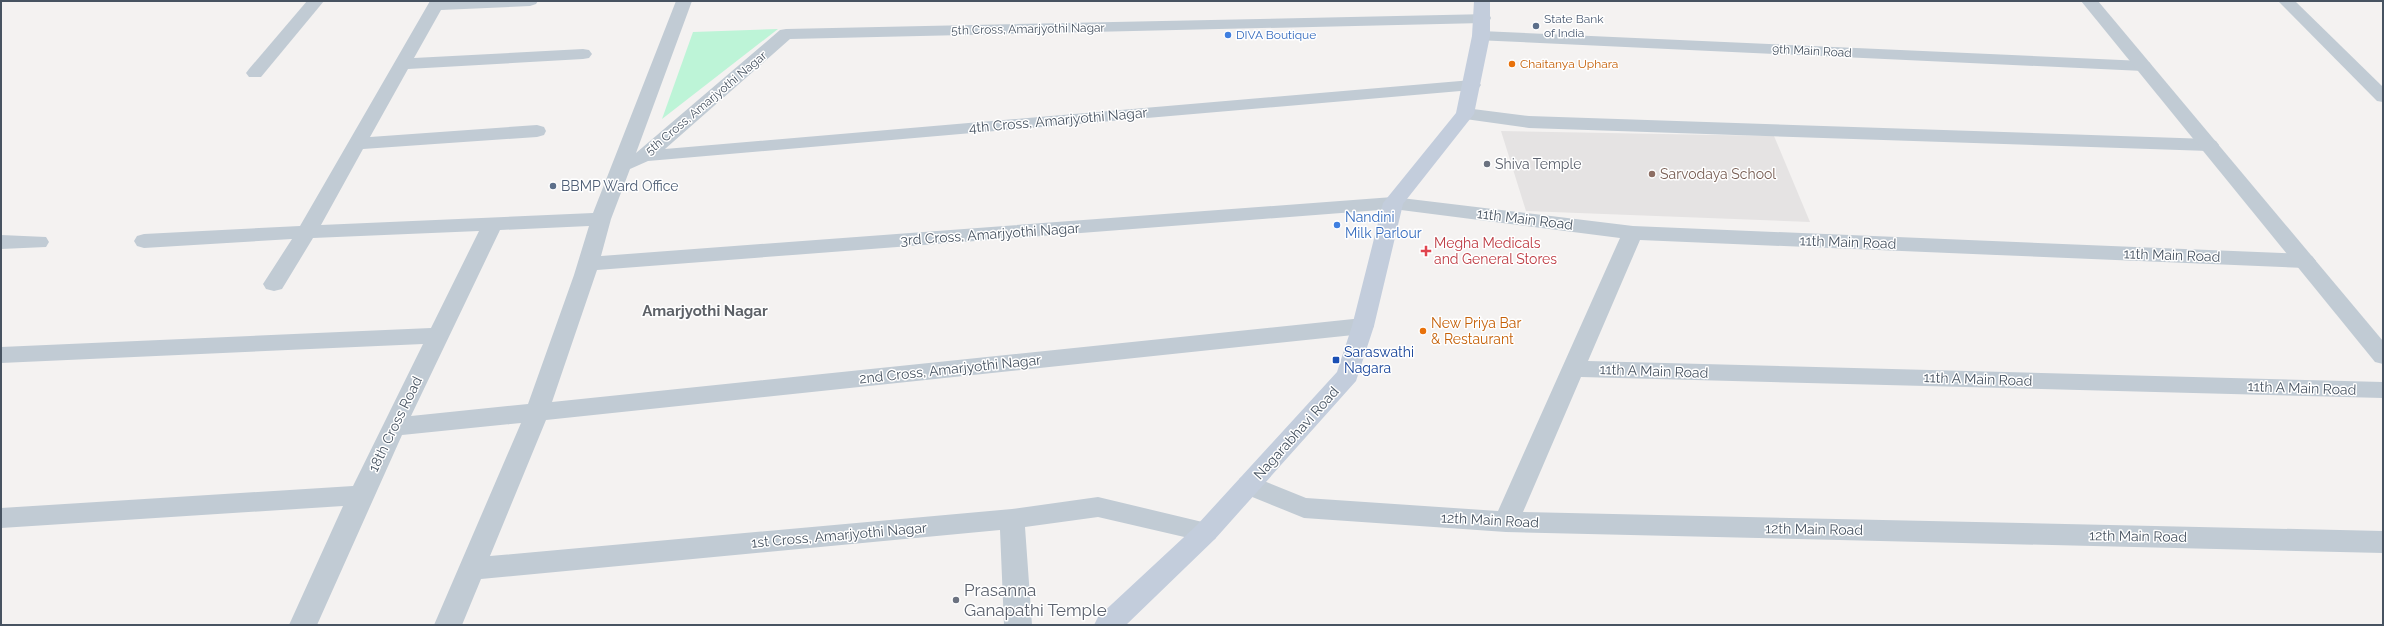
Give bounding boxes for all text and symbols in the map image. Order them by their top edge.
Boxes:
place label: State Bank of India [1544,12,1604,40]
street label: 5th Cross, Amarjyothi Nagar [951,21,1106,37]
marker: State Bank of India [1531,21,1541,31]
place label: DIVA Boutique [1236,28,1316,42]
marker: DIVA Boutique [1223,30,1233,40]
street label: 9th Main Road [1772,42,1852,60]
street label: 5th Cross, Amarjyothi Nagar [643,48,770,158]
place label: Chaitanya Uphara [1520,57,1618,71]
marker: Chaitanya Uphara [1507,59,1517,69]
street label: 4th Cross, Amarjyothi Nagar [968,104,1148,136]
place label: Shiva Temple [1495,156,1582,172]
marker: Shiva Temple [1482,159,1492,169]
place label: Sarvodaya School [1660,166,1776,182]
marker: Sarvodaya School [1647,169,1657,179]
place label: BBMP Ward Office [561,178,679,194]
marker: BBMP Ward Office [548,181,558,191]
street label: 11th Main Road [1476,205,1574,233]
place label: Nandini Milk Parlour [1345,209,1422,241]
street label: 3rd Cross, Amarjyothi Nagar [900,220,1080,248]
marker: Nandini Milk Parlour [1332,220,1342,230]
street label: 11th Main Road [1799,232,1897,252]
place label: Megha Medicals and General Stores [1434,235,1557,267]
street label: 11th Main Road [2123,245,2221,265]
marker: Megha Medicals and General Stores [1421,246,1431,256]
district label: Amarjyothi Nagar [642,302,768,320]
place label: New Priya Bar & Restaurant [1431,315,1522,347]
marker: New Priya Bar & Restaurant [1418,326,1428,336]
place label: Saraswathi Nagara [1344,344,1414,376]
street label: 2nd Cross, Amarjyothi Nagar [858,351,1042,387]
marker: Saraswathi Nagara [1331,355,1341,365]
street label: 11th A Main Road [1599,361,1709,381]
street label: 11th A Main Road [1923,369,2033,389]
street label: 18th Cross Road [365,374,425,474]
street label: 11th A Main Road [2247,378,2357,398]
street label: Nagarabhavi Road [1250,383,1342,483]
street label: 12th Main Road [1441,509,1539,531]
street label: 1st Cross, Amarjyothi Nagar [751,519,927,551]
street label: 12th Main Road [1765,520,1863,538]
street label: 12th Main Road [2089,527,2187,545]
place label: Prasanna Ganapathi Temple [964,580,1107,620]
marker: Prasanna Ganapathi Temple [951,595,961,605]

